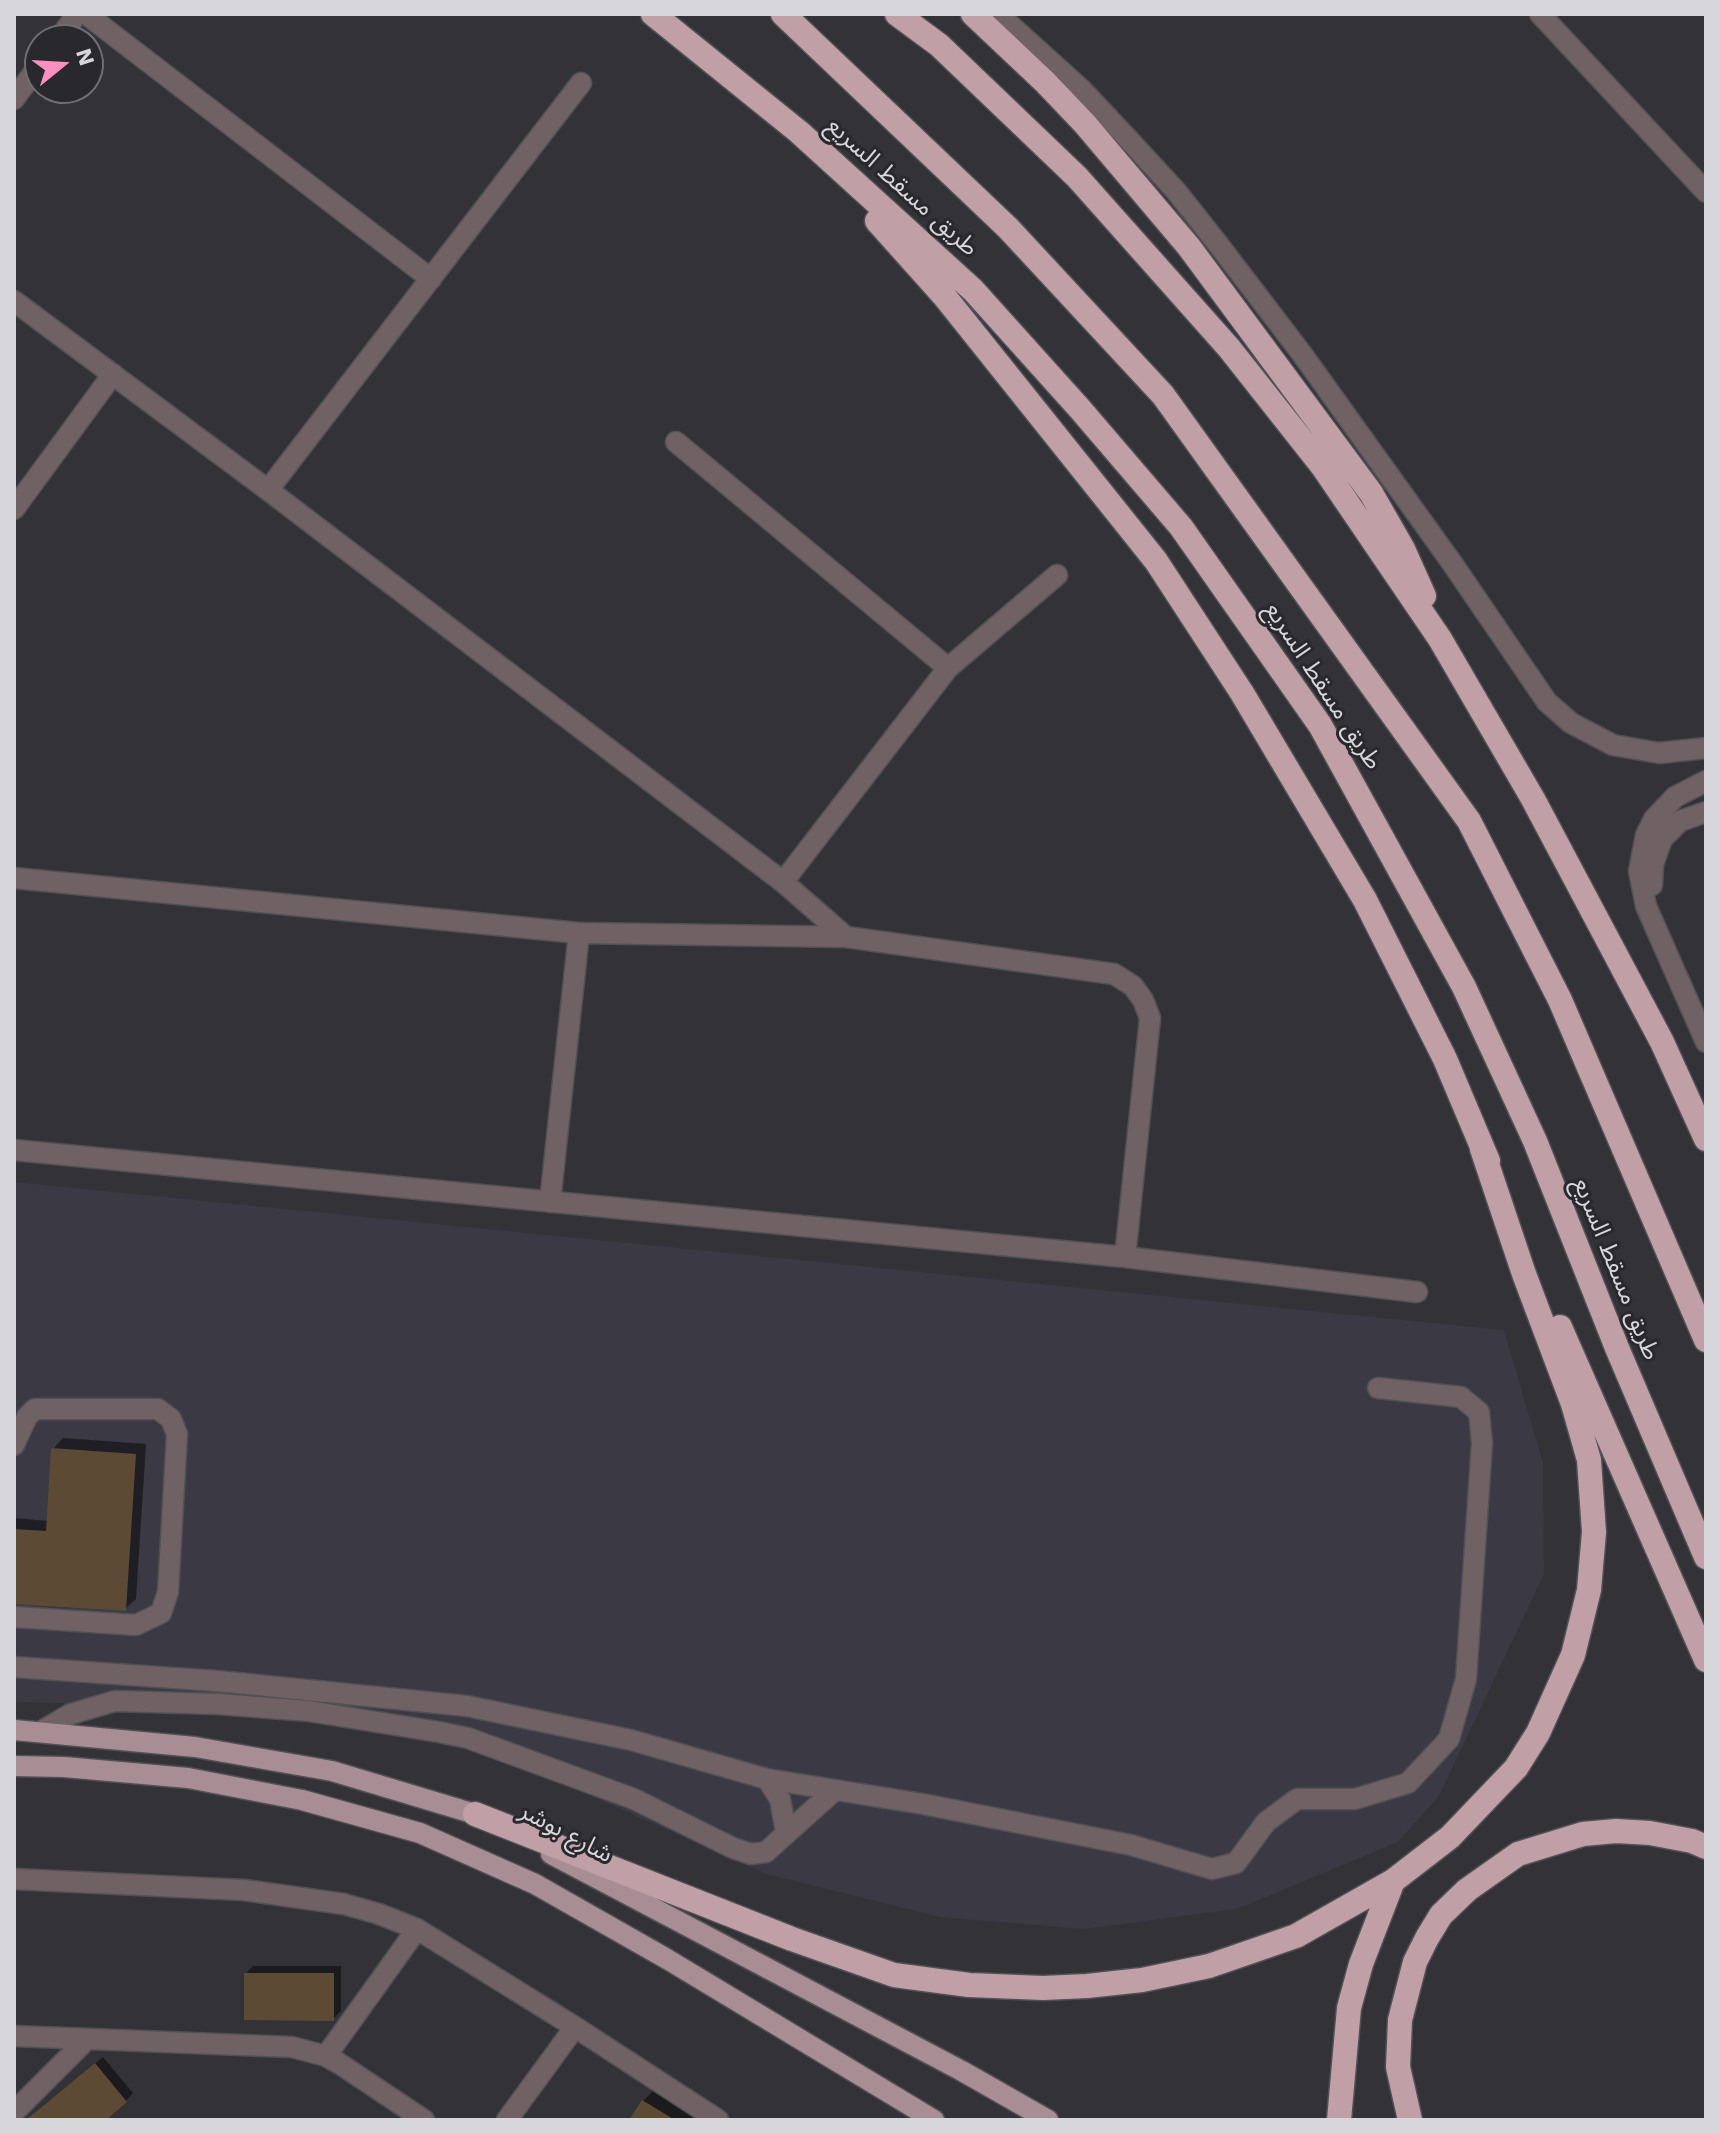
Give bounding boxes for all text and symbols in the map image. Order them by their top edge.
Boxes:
north arrow [24,24,104,104]
text: N [71,45,100,69]
street label: طريق مسقط السريع [820,111,984,263]
street label: طريق مسقط السريع [1258,597,1388,775]
street label: طريق مسقط السريع [1566,1174,1666,1364]
street label: شارع بوشر [515,1797,617,1869]

